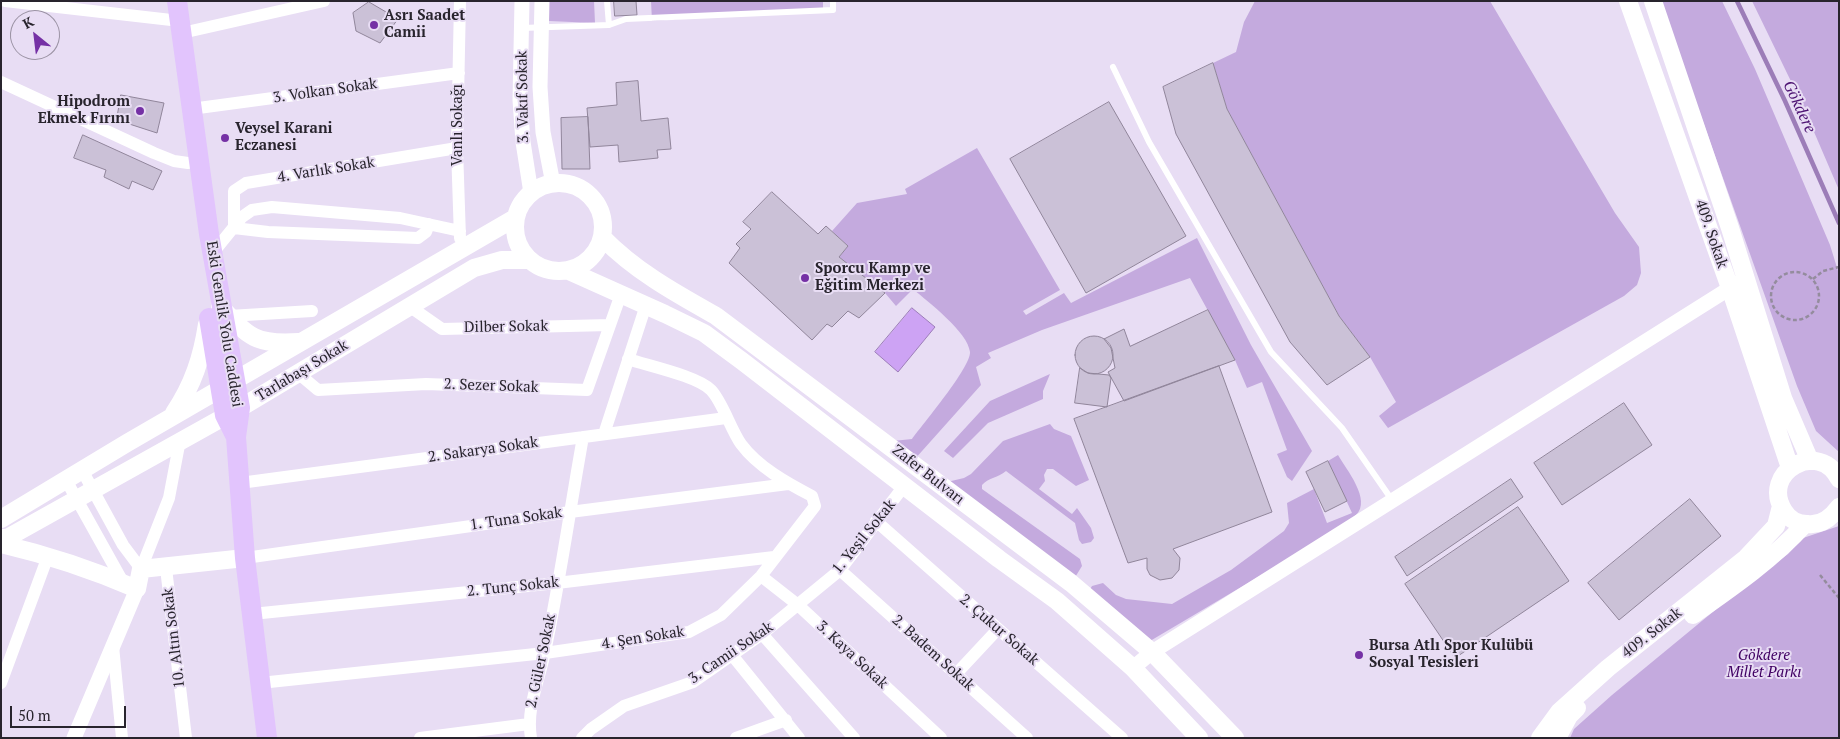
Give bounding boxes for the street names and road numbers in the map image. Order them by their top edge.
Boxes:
street label: 3. Vakıf Sokak [513,50,533,144]
street label: 3. Volkan Sokak [272,75,378,107]
street label: Vanlı Sokağı [449,84,467,166]
street label: 4. Varlık Sokak [276,153,376,187]
street label: 409. Sokak [1691,197,1731,271]
street label: Eski Gemlik Yolu Caddesi [202,240,246,408]
street label: Dilber Sokak [464,317,548,337]
street label: Tarlabaşı Sokak [253,336,351,406]
street label: 2. Sezer Sokak [443,375,539,397]
street label: 2. Sakarya Sokak [427,433,539,467]
street label: Zafer Bulvarı [888,441,968,509]
street label: 1. Yeşil Sokak [829,496,899,578]
street label: 1. Tuna Sokak [469,504,563,534]
street label: 2. Tunç Sokak [466,573,560,601]
street label: 10. Altın Sokak [159,587,189,689]
street label: 2. Çukur Sokak [956,591,1042,669]
street label: 409. Sokak [1618,604,1686,662]
street label: 2. Badem Sokak [888,611,978,695]
street label: 2. Güler Sokak [522,612,560,710]
street label: 3. Kaya Sokak [812,617,892,693]
street label: 3. Camii Sokak [685,618,777,688]
street label: 4. Şen Sokak [600,623,686,653]

